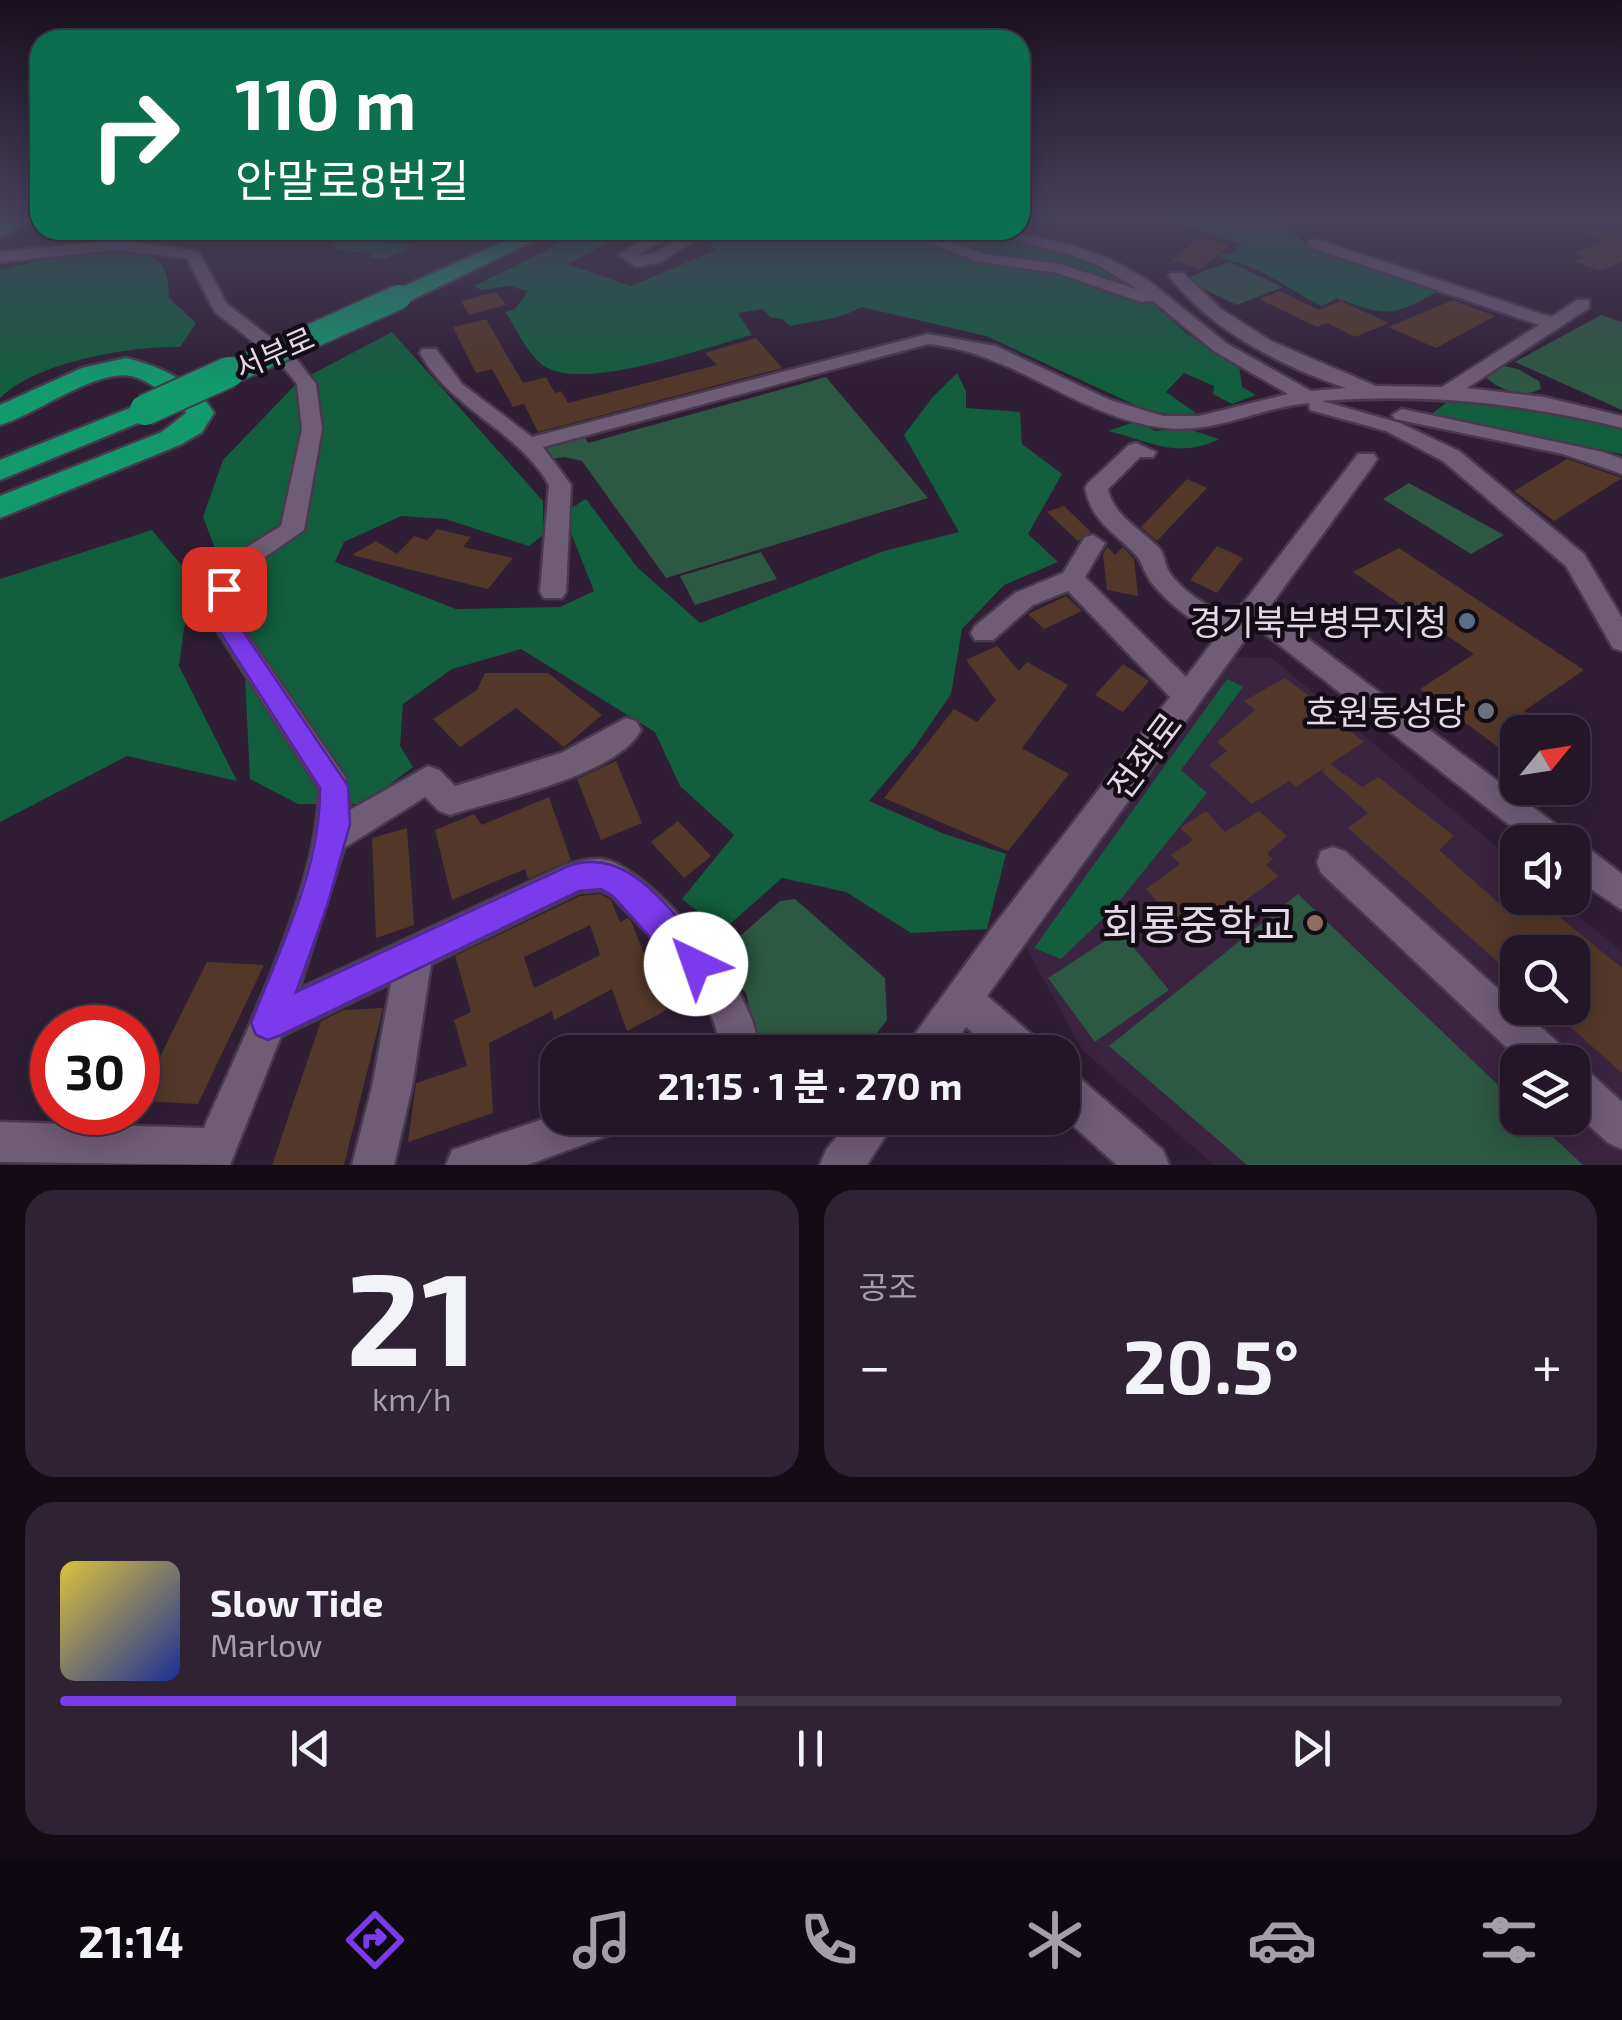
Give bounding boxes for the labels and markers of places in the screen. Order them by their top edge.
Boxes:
pin [182,547,267,632]
place label: 경기북부병무지청 [1189,600,1447,642]
marker: 경기북부병무지청 [1456,610,1478,632]
place label: 호원동성당 [1305,690,1466,732]
marker: 호원동성당 [1475,700,1497,722]
place label: 회룡중학교 [1102,898,1295,948]
marker: 회룡중학교 [1304,912,1326,934]

